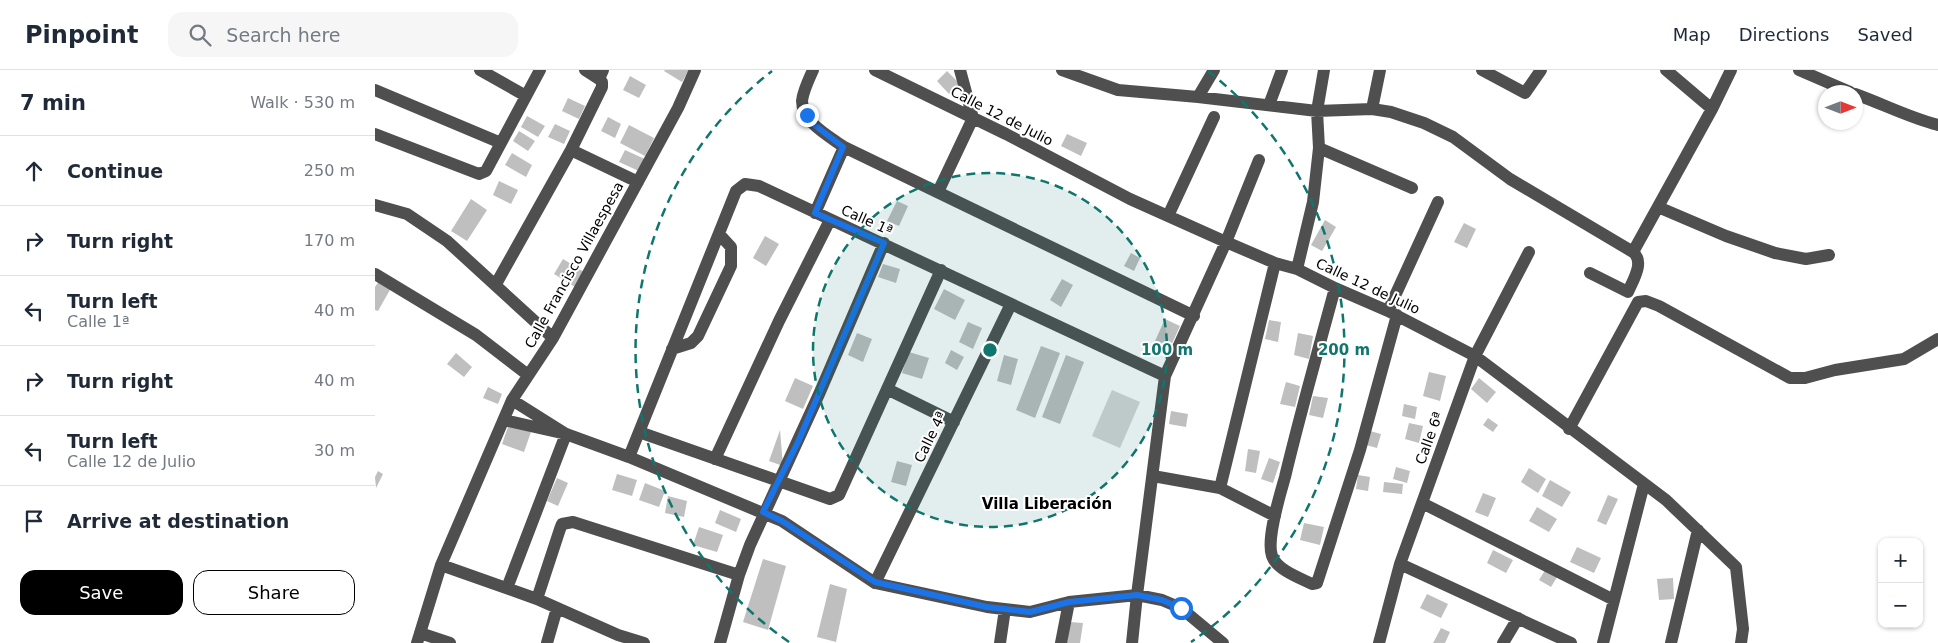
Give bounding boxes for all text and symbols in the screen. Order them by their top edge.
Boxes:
search box [168,12,518,57]
text: Pinpoint [25,21,138,49]
icon: search [186,21,214,49]
text: Search here [226,24,341,46]
text: Map [1673,24,1711,45]
text: Directions [1739,24,1829,45]
text: Saved [1857,24,1913,45]
street label: Calle 12 de Julio [948,83,1056,149]
north arrow [1818,85,1863,130]
text: 7 min [20,91,86,115]
text: Walk · 530 m [250,93,355,112]
route end [796,104,819,127]
icon: ahead [20,157,48,185]
text: Continue [67,160,163,182]
text: 250 m [304,161,355,180]
street label: Calle Francisco Villaespesa [521,179,627,351]
street label: Calle 1ª [839,202,895,238]
icon: right [20,227,48,255]
text: Turn right [67,230,173,252]
text: 170 m [304,231,355,250]
street label: Calle 12 de Julio [1314,255,1422,317]
text: Turn left [67,290,158,312]
icon: left [20,297,48,325]
text: 40 m [314,301,355,320]
text: Calle 1ª [67,312,130,331]
centre of rings [981,341,999,359]
text: 100 m [1141,341,1193,359]
text: 200 m [1318,341,1370,359]
icon: right [20,367,48,395]
text: Turn right [67,370,173,392]
text: 40 m [314,371,355,390]
street label: Calle 4ª [911,409,949,465]
street label: Calle 6ª [1412,410,1446,466]
text: Turn left [67,430,158,452]
icon: left [20,437,48,465]
text: 30 m [314,441,355,460]
text: Calle 12 de Julio [67,452,196,471]
district label: Villa Liberación [982,495,1112,513]
icon: arrive [20,507,48,535]
text: Arrive at destination [67,510,289,532]
map controls [1878,538,1923,628]
button: + [1878,538,1923,583]
button: Save [20,570,183,615]
button: Share [193,570,355,615]
button: − [1878,583,1923,628]
route start [1170,597,1193,620]

